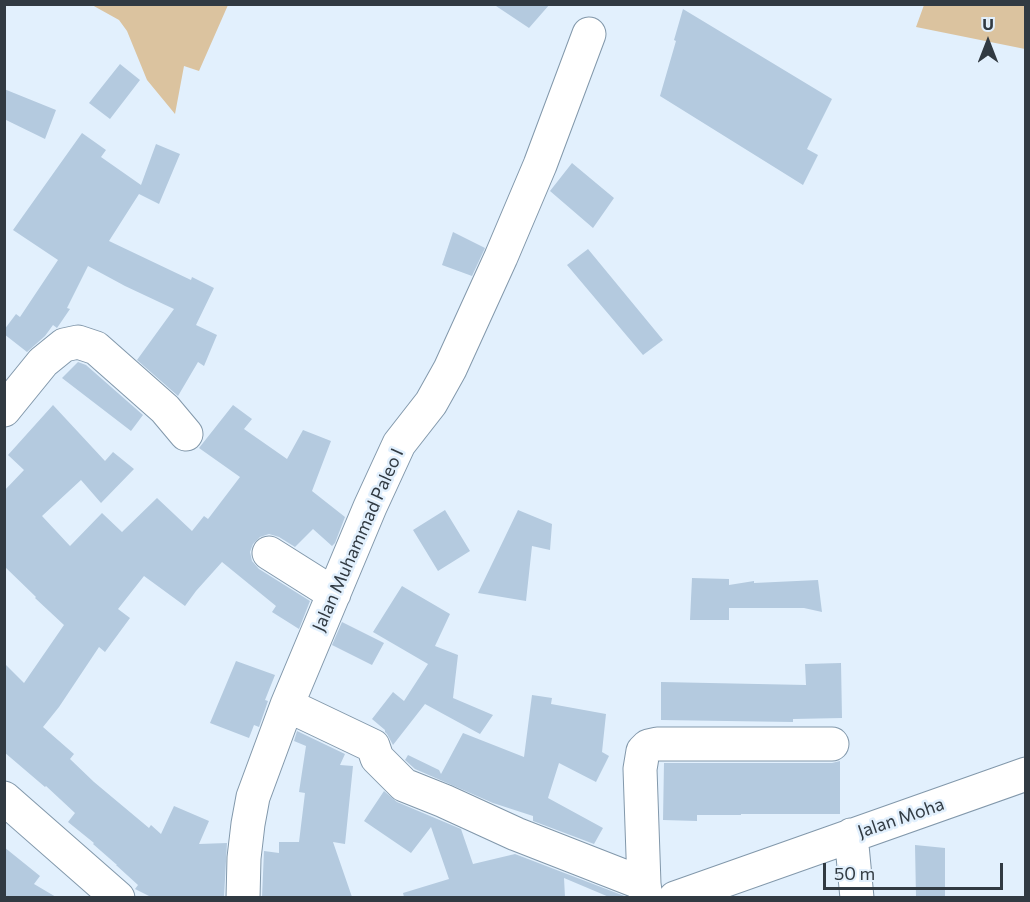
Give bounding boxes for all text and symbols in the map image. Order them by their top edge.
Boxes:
north arrow [958,12,1018,72]
text: U [982,14,994,33]
street label: Jalan Muhammad Paleo I [308,445,408,635]
street label: Jalan Moha [855,793,947,843]
scale bar [826,851,1006,889]
text: 50 m [834,862,875,884]

